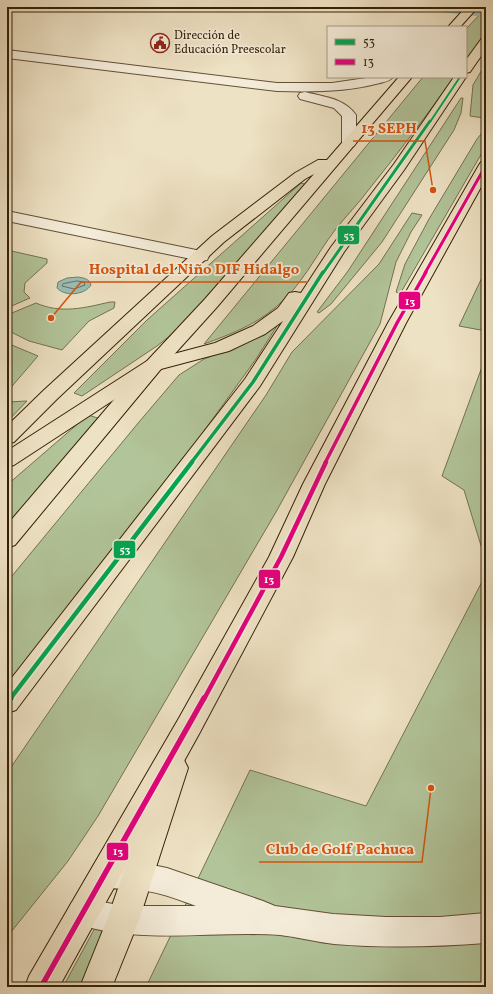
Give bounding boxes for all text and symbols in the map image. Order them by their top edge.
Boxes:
legend [327,26,467,78]
place label: Dirección de Educación Preescolar [174,28,286,58]
public building icon: Dirección de Educación Preescolar [149,32,171,54]
text: 53 [363,35,375,51]
text: 13 [363,55,374,71]
callout: 13 SEPH [353,114,425,141]
text: 13 SEPH [361,119,417,140]
line badge: 53 [337,225,360,245]
text: 53 [344,229,355,244]
callout: Hospital del Niño DIF Hidalgo [81,255,308,282]
text: Hospital del Niño DIF Hidalgo [89,260,300,281]
line badge: 13 [398,291,421,310]
text: 13 [405,295,415,310]
line badge: 53 [113,540,136,559]
text: 53 [120,543,131,558]
line badge: 13 [258,569,281,589]
text: 13 [264,573,274,588]
callout: Club de Golf Pachuca [259,835,422,862]
text: Club de Golf Pachuca [266,840,414,861]
line badge: 13 [106,842,129,861]
text: 13 [113,845,123,860]

